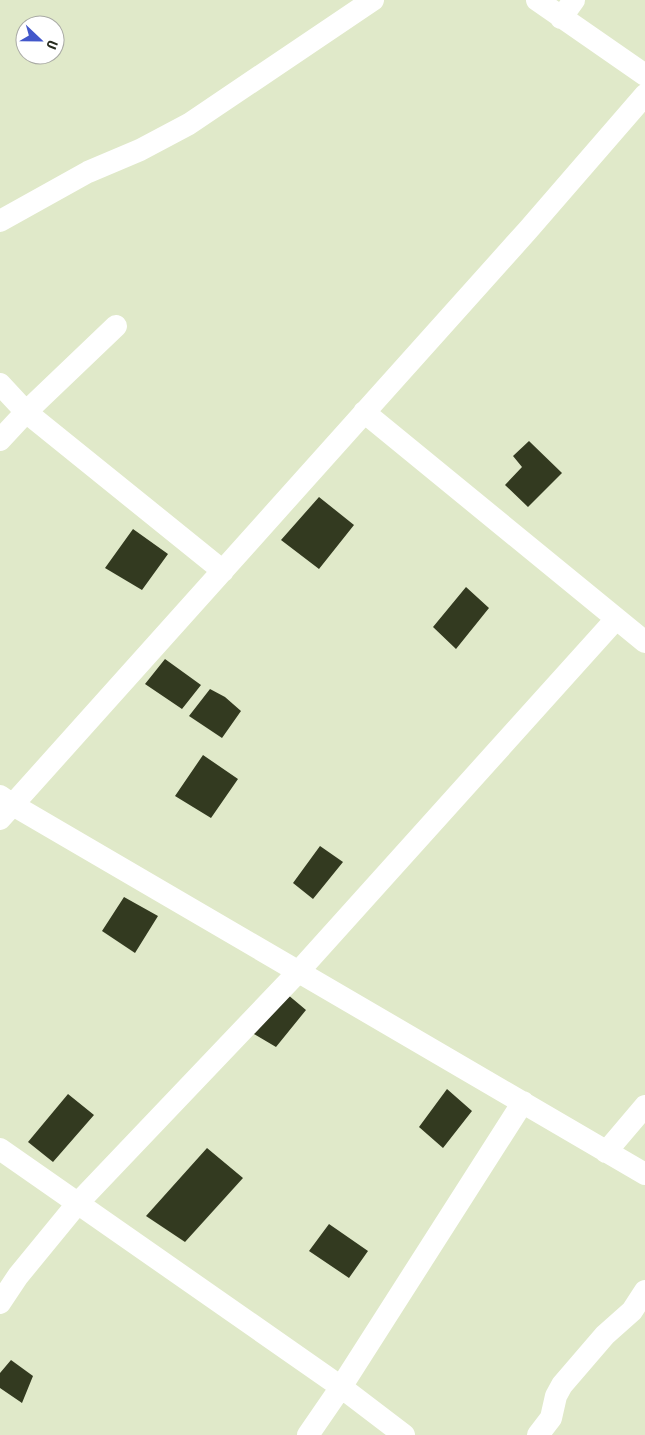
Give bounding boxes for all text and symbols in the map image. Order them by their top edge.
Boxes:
north arrow [15,15,65,65]
text: U [43,38,61,52]

